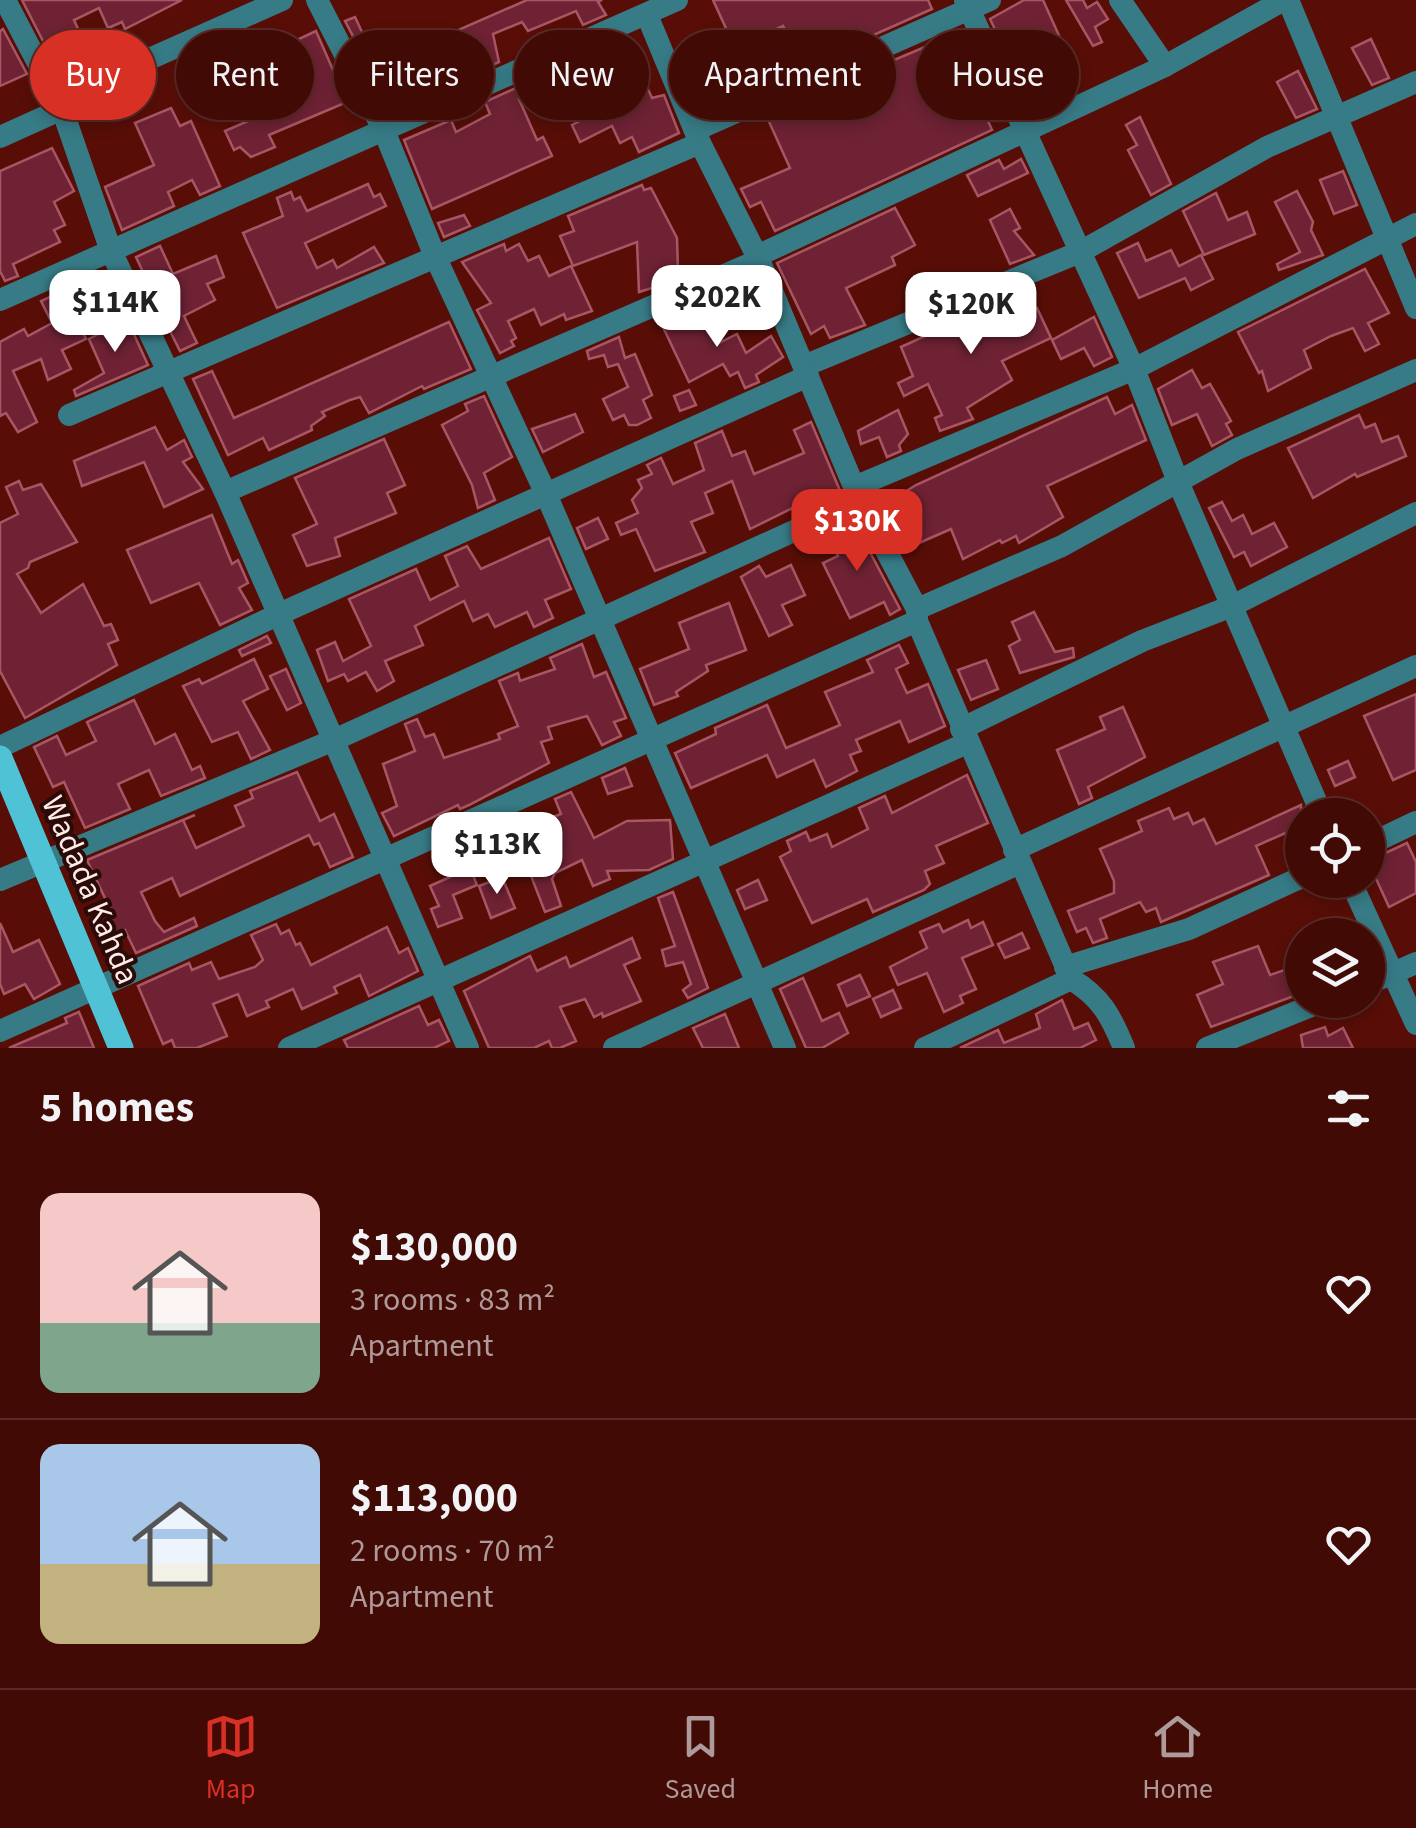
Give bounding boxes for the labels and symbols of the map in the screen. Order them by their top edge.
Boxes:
pin: $202K [647,265,787,350]
pin: $114K [45,270,185,355]
pin: $120K [901,272,1041,357]
pin: $130K [787,489,927,574]
street label: Wadada Kahda [30,789,150,991]
pin: $113K [427,812,567,897]

